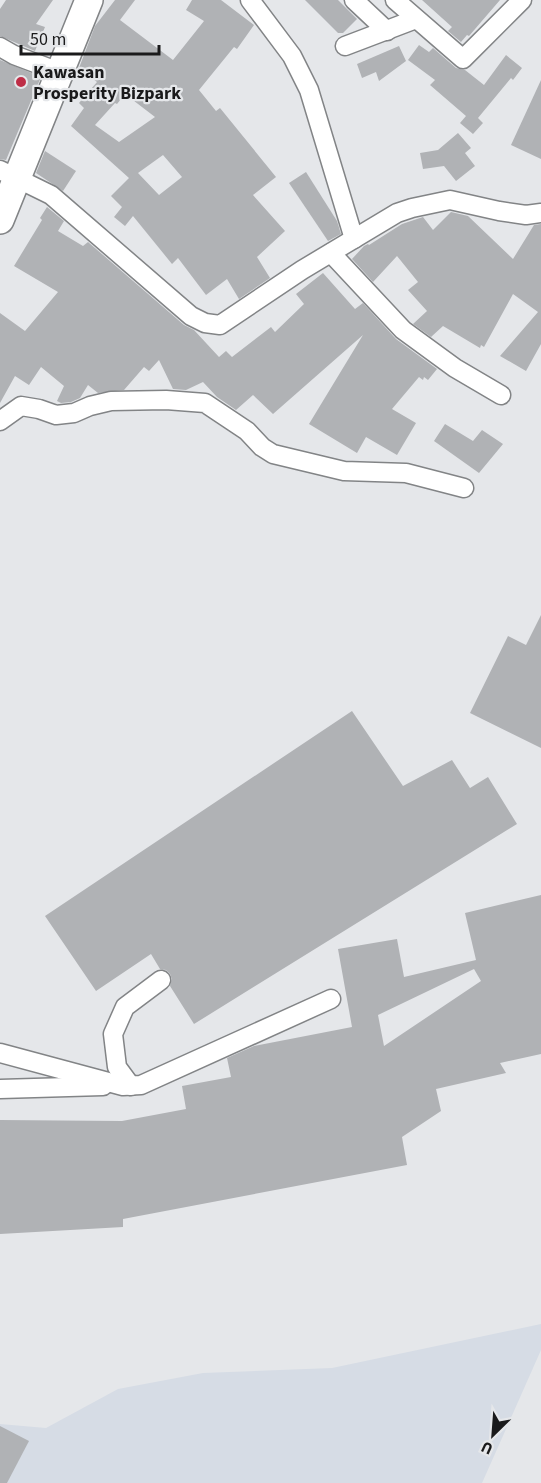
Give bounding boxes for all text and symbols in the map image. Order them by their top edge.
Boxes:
scale bar [21,18,159,56]
text: 50 m [30,27,66,52]
place label: Kawasan Prosperity Bizpark [33,60,181,106]
marker: Kawasan Prosperity Bizpark [14,75,28,89]
north arrow [463,1405,523,1465]
text: U [478,1435,497,1460]

